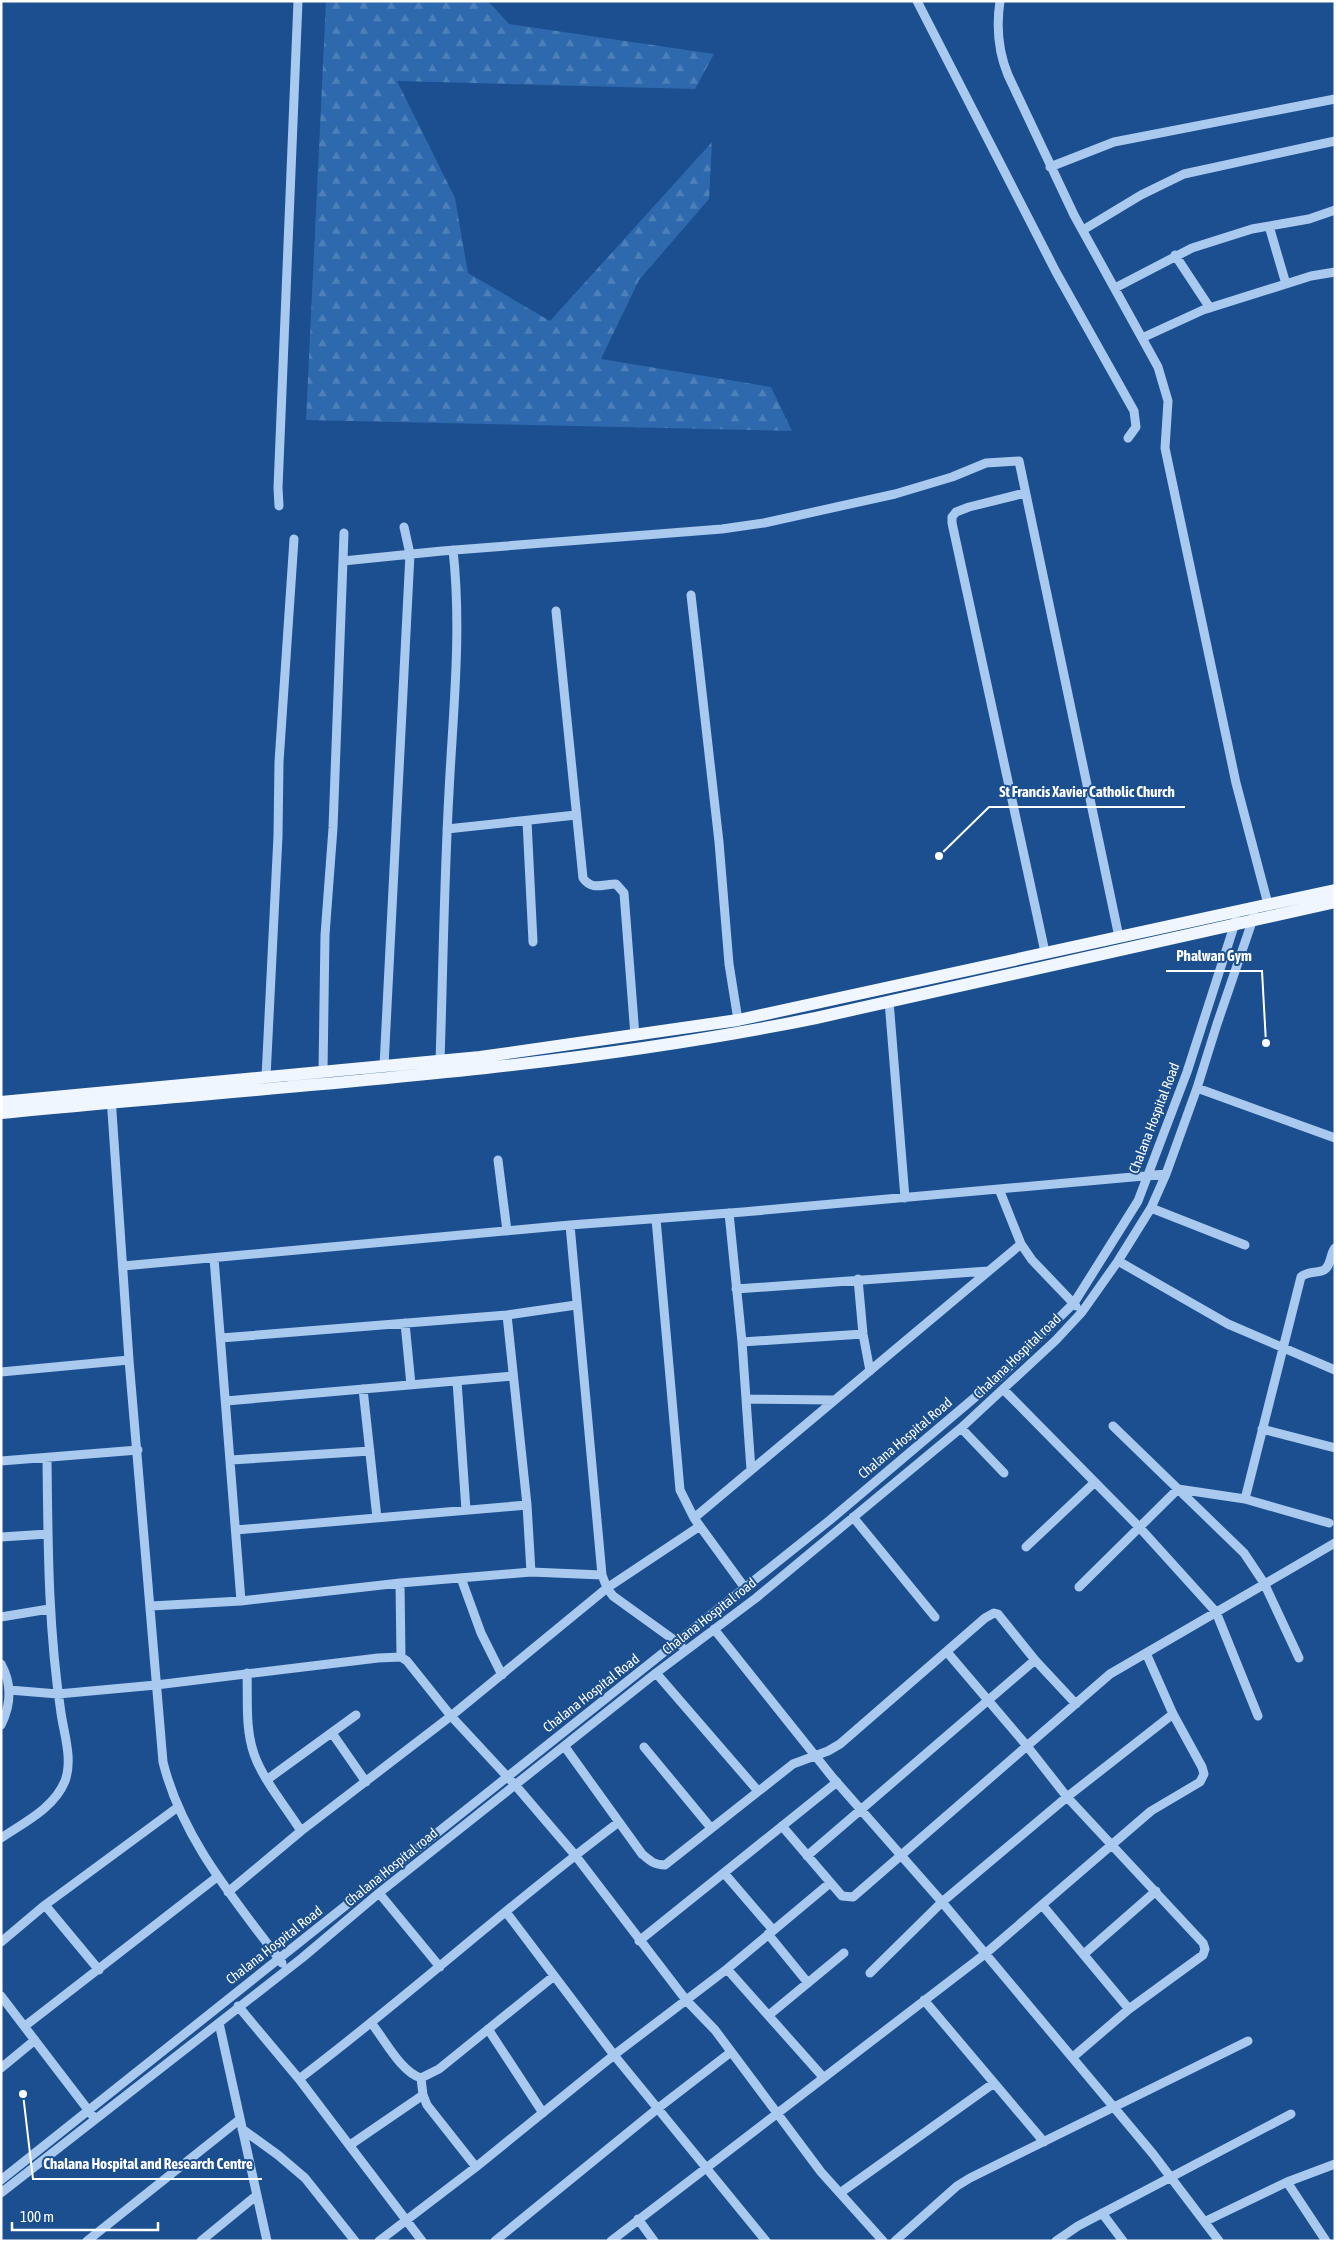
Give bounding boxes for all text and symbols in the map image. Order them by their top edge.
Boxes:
callout: St Francis Xavier Catholic Church [989,777,1185,807]
text: St Francis Xavier Catholic Church [999,783,1175,800]
callout: Phalwan Gym [1166,941,1262,971]
text: Phalwan Gym [1176,947,1252,964]
street label: Chalana Hospital Road [1125,1060,1183,1176]
street label: Chalana Hospital road [970,1310,1064,1402]
street label: Chalana Hospital Road [855,1394,955,1482]
street label: Chalana Hospital road [659,1574,759,1658]
street label: Chalana Hospital Road [540,1651,642,1735]
street label: Chalana Hospital road [341,1825,441,1909]
street label: Chalana Hospital Road [223,1903,325,1987]
callout: Chalana Hospital and Research Centre [33,2149,262,2179]
text: Chalana Hospital and Research Centre [43,2155,253,2172]
scale bar [12,2200,159,2232]
text: 100 m [20,2208,54,2225]

